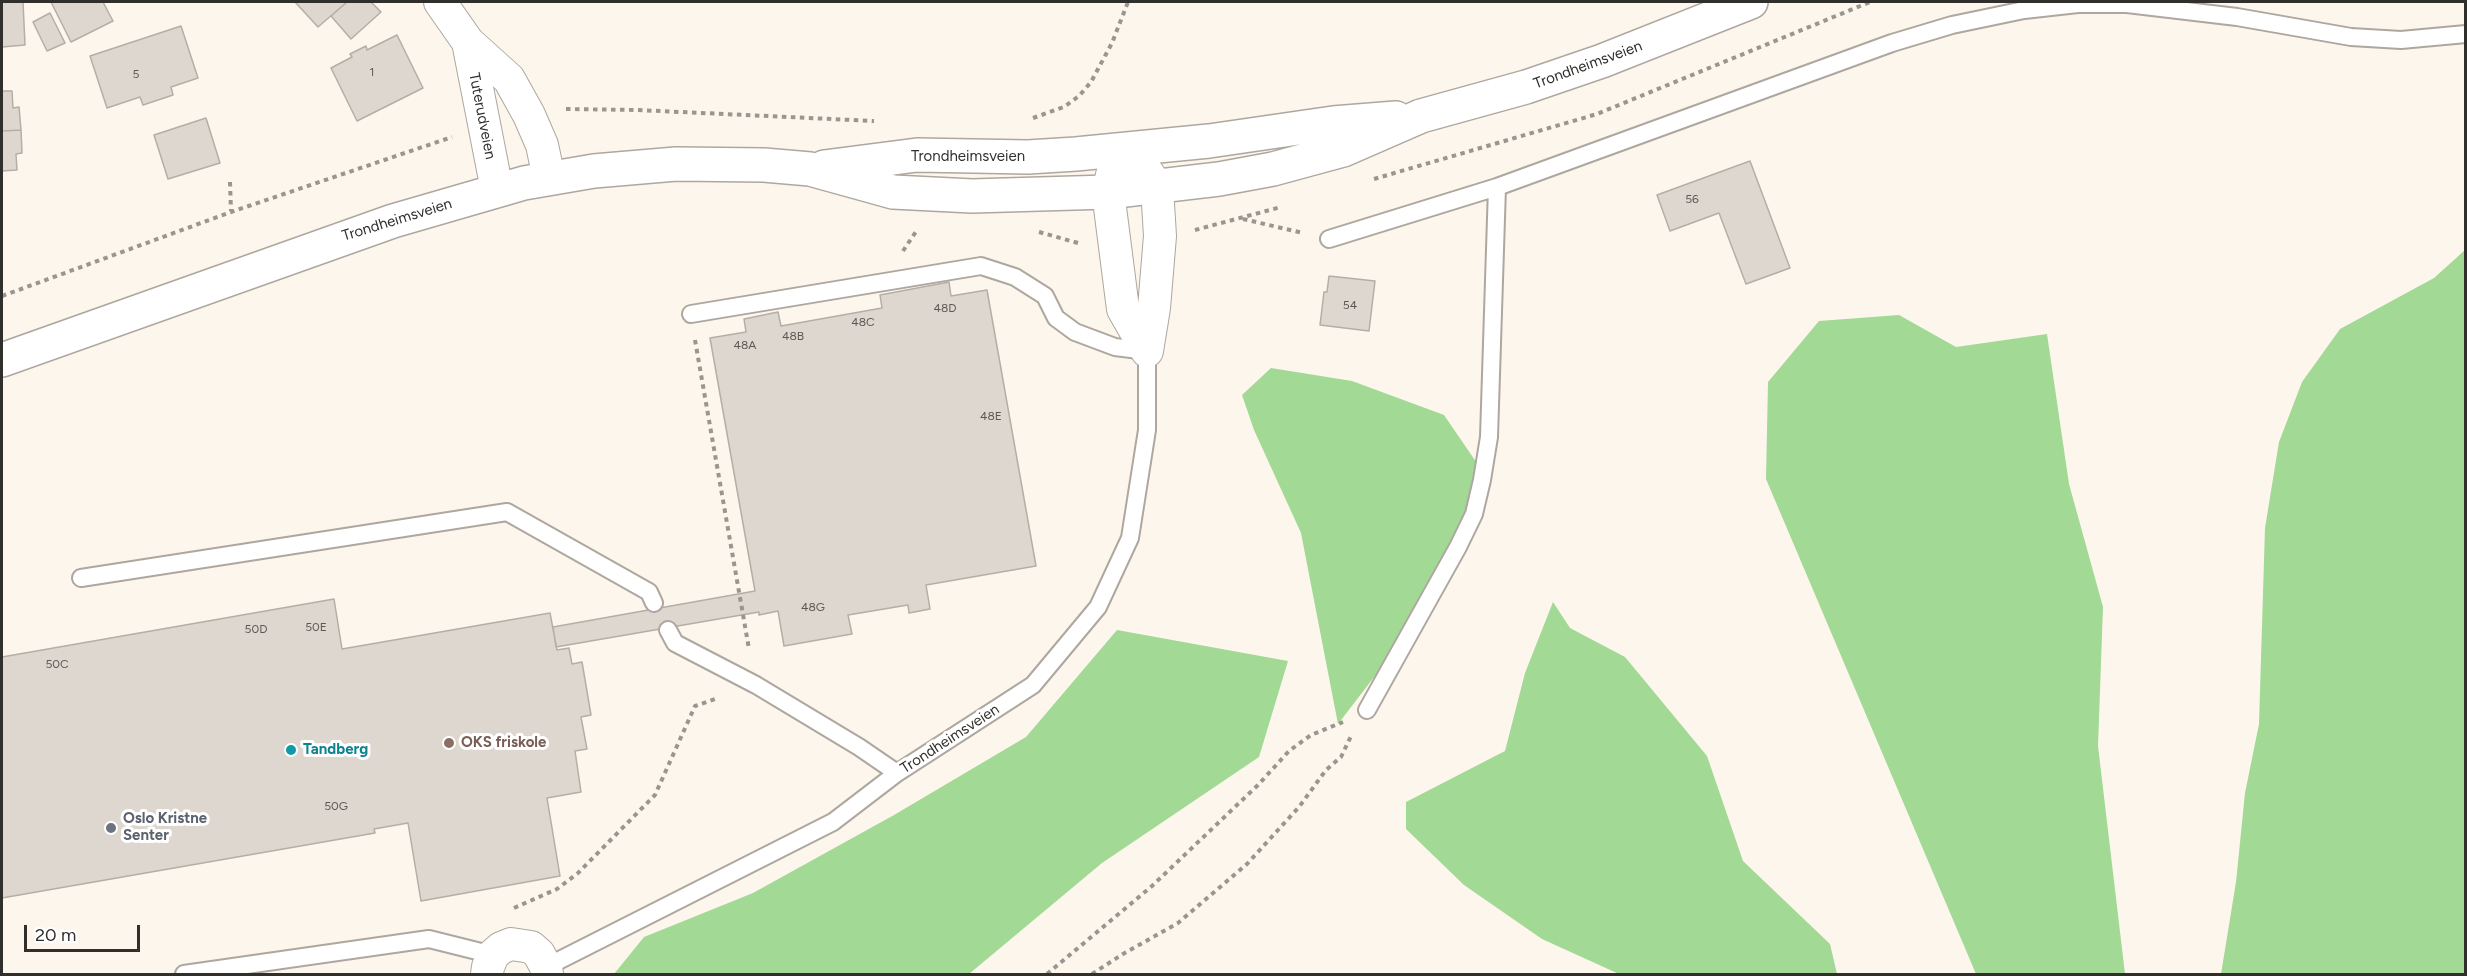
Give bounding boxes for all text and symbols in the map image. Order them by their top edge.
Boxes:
street label: Trondheimsveien [1531,37,1645,93]
house number: 1 [370,65,374,79]
house number: 5 [133,67,139,81]
street label: Tuterudveien [465,71,499,161]
street label: Trondheimsveien [911,148,1025,166]
house number: 56 [1685,192,1699,206]
street label: Trondheimsveien [340,195,454,245]
house number: 54 [1343,298,1357,312]
house number: 48D [933,301,957,315]
house number: 48C [851,315,875,329]
house number: 48B [782,329,804,343]
house number: 48A [734,338,756,352]
house number: 48E [980,409,1002,423]
house number: 48G [801,600,825,614]
house number: 50E [305,620,327,634]
house number: 50D [245,622,267,636]
house number: 50C [45,657,69,671]
street label: Trondheimsveien [897,700,1003,778]
place label: OKS friskole [461,734,546,752]
marker: OKS friskole [442,736,456,750]
place label: Tandberg [303,741,368,759]
marker: Tandberg [284,743,298,757]
house number: 50G [324,799,348,813]
place label: Oslo Kristne Senter [123,810,207,845]
marker: Oslo Kristne Senter [104,821,118,835]
scale bar [27,913,142,951]
text: 20 m [35,924,76,946]

